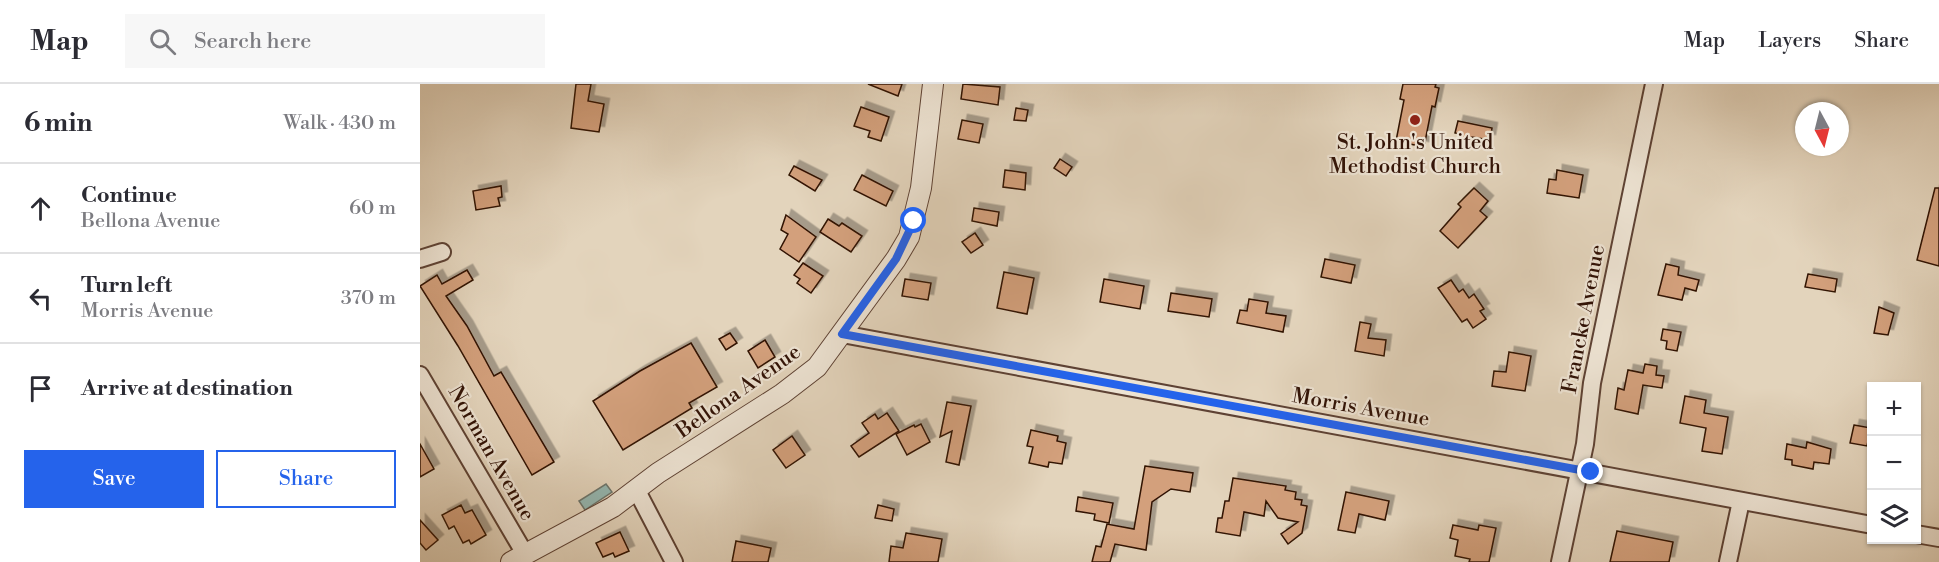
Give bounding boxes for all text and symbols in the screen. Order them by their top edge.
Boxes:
search box [125,14,545,68]
text: Map [30,24,89,59]
icon: search [146,25,179,58]
text: Search here [194,28,311,55]
text: Map [1684,28,1725,54]
text: Layers [1758,28,1821,54]
text: Share [1854,28,1909,54]
north arrow [1795,102,1849,156]
text: 6 min [24,107,92,139]
text: Walk · 430 m [283,111,396,136]
marker: St. John's United Methodist Church [1408,113,1422,127]
place label: St. John's United Methodist Church [1329,130,1501,180]
text: Continue [81,182,177,209]
icon: ahead [24,192,57,225]
text: 60 m [349,196,396,221]
route start [900,207,926,233]
text: Bellona Avenue [81,209,220,234]
street label: Francke Avenue [1557,242,1611,396]
text: Turn left [81,272,172,299]
icon: left [24,282,57,315]
text: 370 m [341,286,396,311]
text: Morris Avenue [81,299,213,324]
street label: Bellona Avenue [670,339,806,445]
icon: arrive [24,372,57,405]
text: Arrive at destination [81,375,293,402]
street label: Norman Avenue [442,381,540,526]
map controls [1867,382,1921,544]
button: + [1867,382,1921,436]
street label: Morris Avenue [1290,383,1432,433]
button: − [1867,436,1921,490]
button: Save [24,450,204,508]
button: Share [216,450,396,508]
route end [1577,458,1603,484]
button: layers [1867,490,1921,544]

